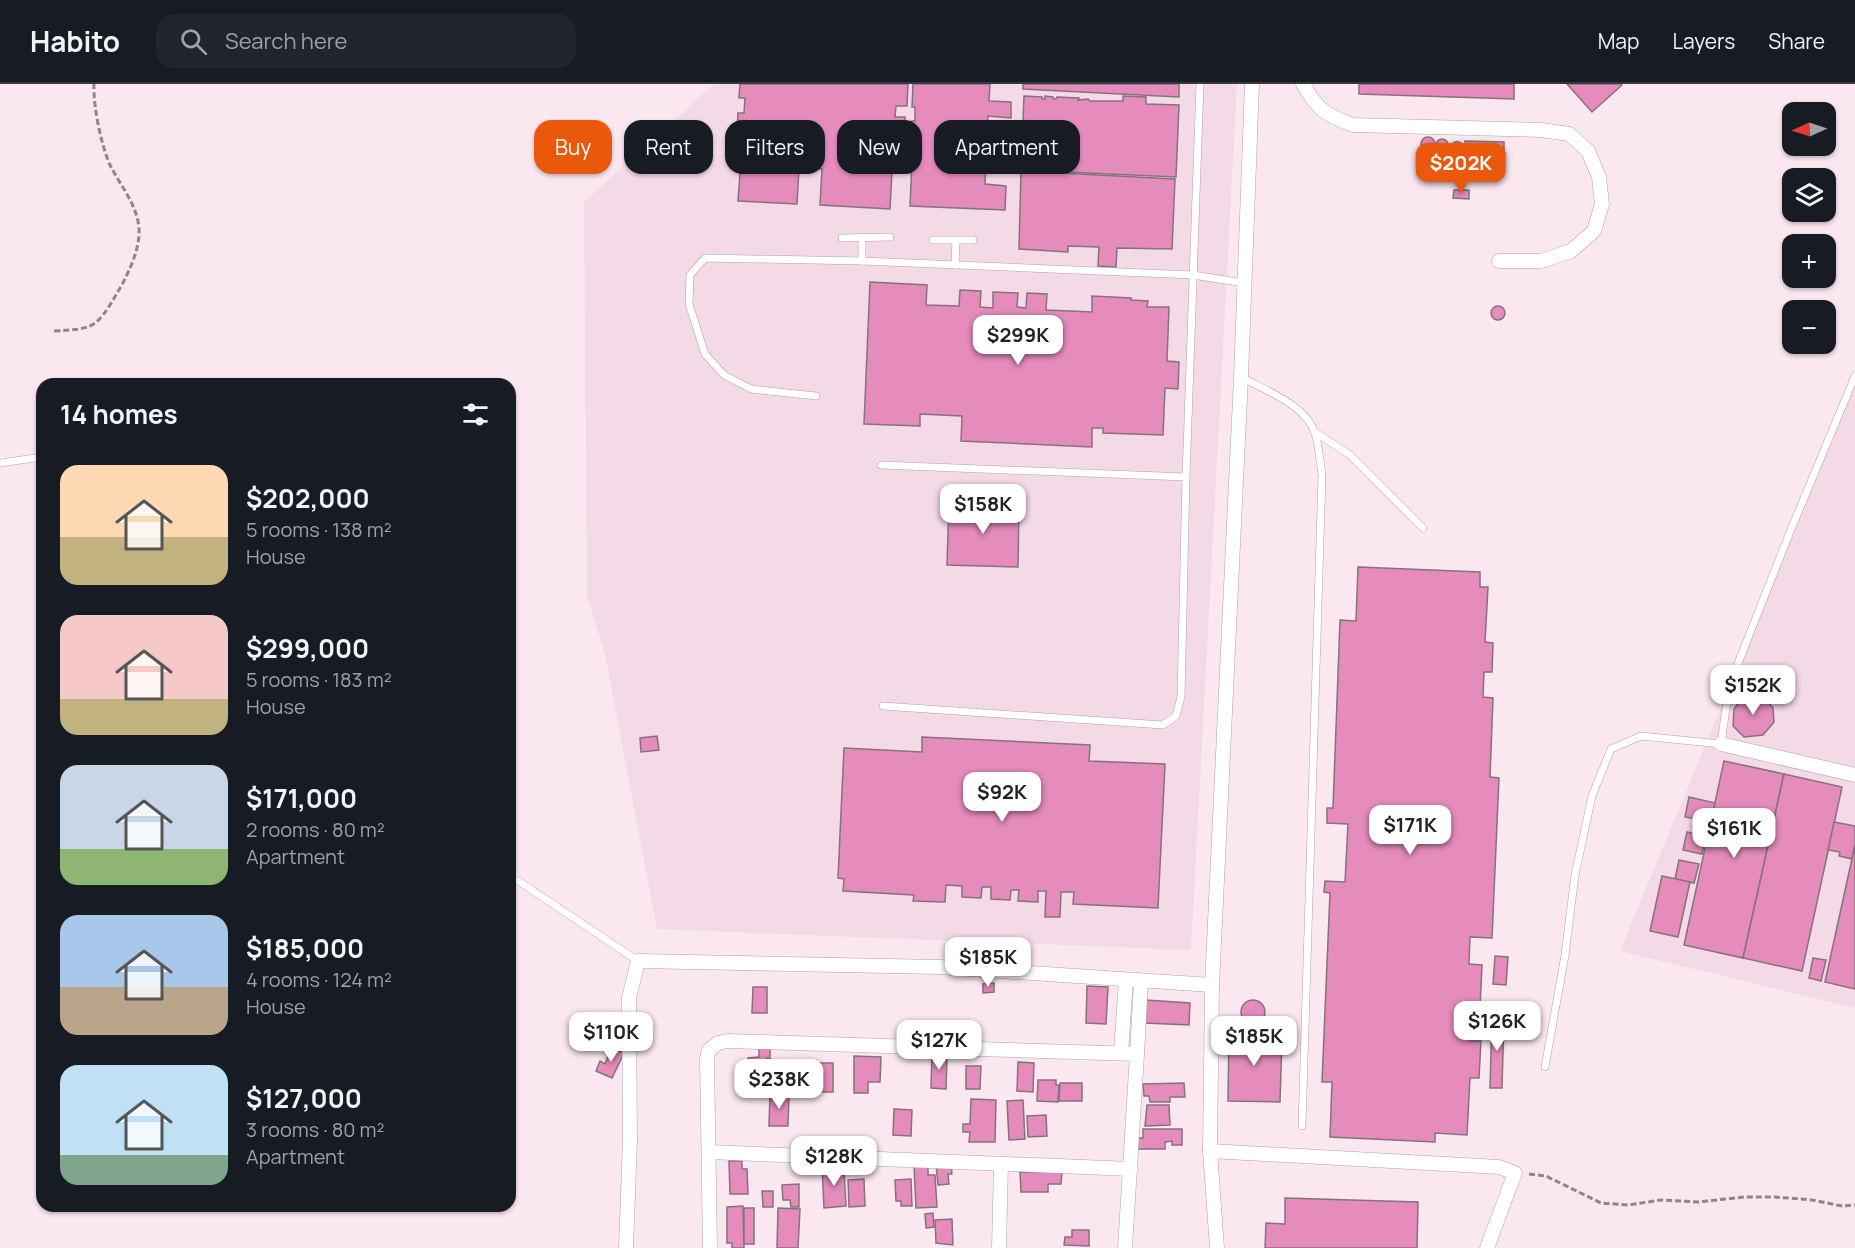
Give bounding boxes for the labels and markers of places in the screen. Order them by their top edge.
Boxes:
pin: $202K [1419,143,1503,194]
pin: $299K [976,315,1060,366]
pin: $158K [941,484,1025,535]
pin: $152K [1711,665,1795,716]
pin: $92K [966,772,1038,823]
pin: $171K [1368,805,1452,856]
pin: $161K [1692,808,1776,859]
pin: $185K [946,937,1030,988]
pin: $126K [1455,1001,1539,1052]
pin: $110K [569,1012,653,1063]
pin: $185K [1212,1016,1296,1067]
pin: $127K [897,1020,981,1071]
pin: $238K [737,1059,821,1110]
pin: $128K [792,1136,876,1187]

